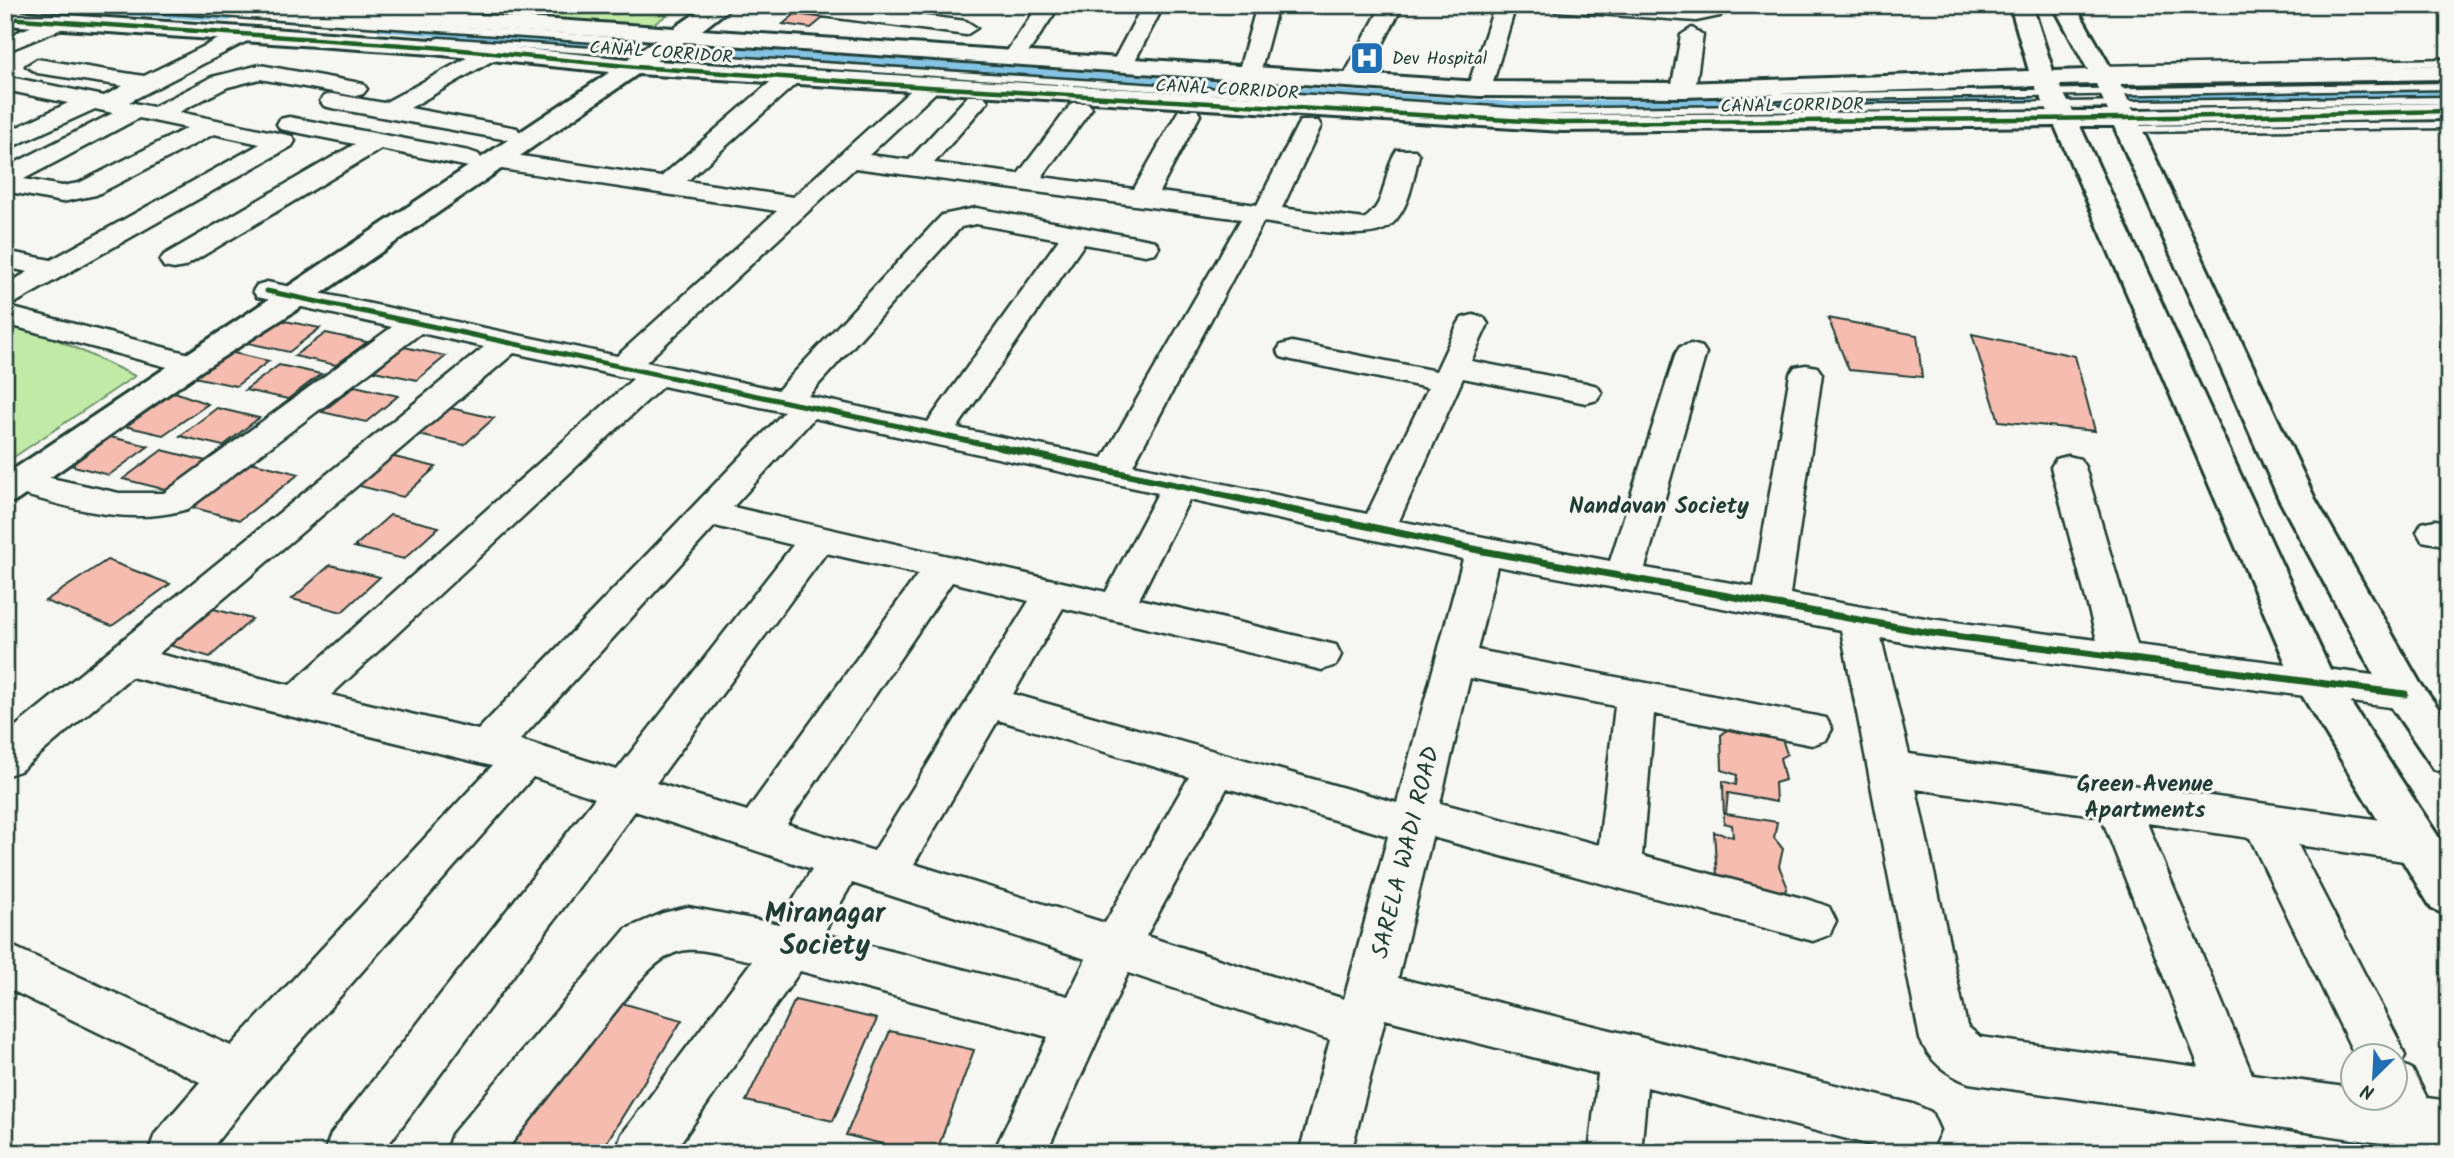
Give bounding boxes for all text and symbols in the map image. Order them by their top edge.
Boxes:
street label: CANAL CORRIDOR [588,34,733,73]
hospital icon: Dev Hospital [1348,39,1386,77]
place label: Dev Hospital [1392,45,1488,74]
street label: CANAL CORRIDOR [1155,72,1299,109]
street label: CANAL CORRIDOR [1720,91,1864,122]
district label: Nandavan Society [1569,489,1749,525]
street label: SARELA WADI ROAD [1361,742,1452,963]
district label: Green Avenue Apartments [2077,767,2213,829]
district label: Miranagar Society [765,892,887,969]
north arrow [2338,1042,2408,1112]
text: N [2356,1075,2379,1107]

